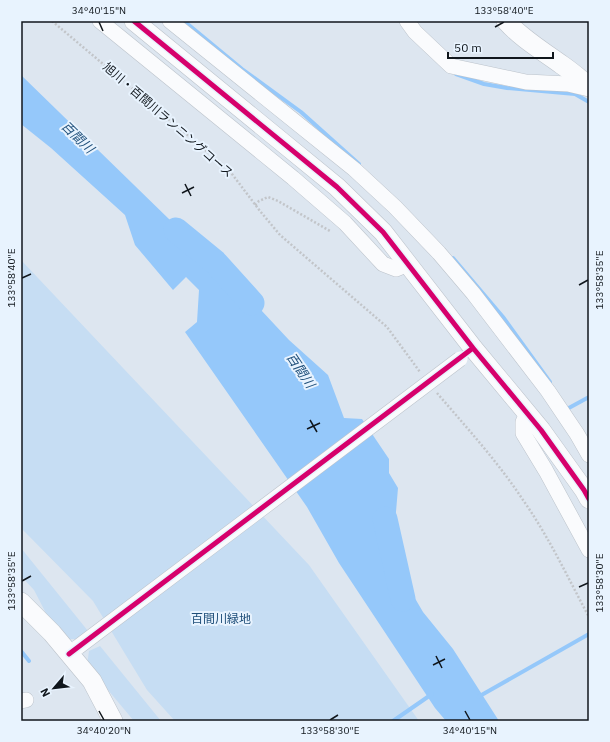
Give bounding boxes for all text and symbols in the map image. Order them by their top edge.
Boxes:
text: 34°40'15"N [72,4,126,17]
text: 133°58'40"E [474,4,534,17]
scale bar [448,34,553,60]
text: 50 m [454,40,482,55]
street label: 旭川・百間川ランニングコース [100,59,236,180]
water label: 百間川 [58,118,99,158]
text: 133°58'40"E [5,248,18,308]
text: 133°58'35"E [593,250,606,310]
water label: 百間川 [283,349,320,393]
text: 133°58'35"E [5,551,18,611]
text: 133°58'30"E [593,553,606,613]
park label: 百間川緑地 [191,611,251,626]
north arrow [34,668,74,708]
text: N [37,686,53,699]
text: 34°40'20"N [77,724,131,737]
text: 133°58'30"E [300,724,360,737]
text: 34°40'15"N [443,724,497,737]

